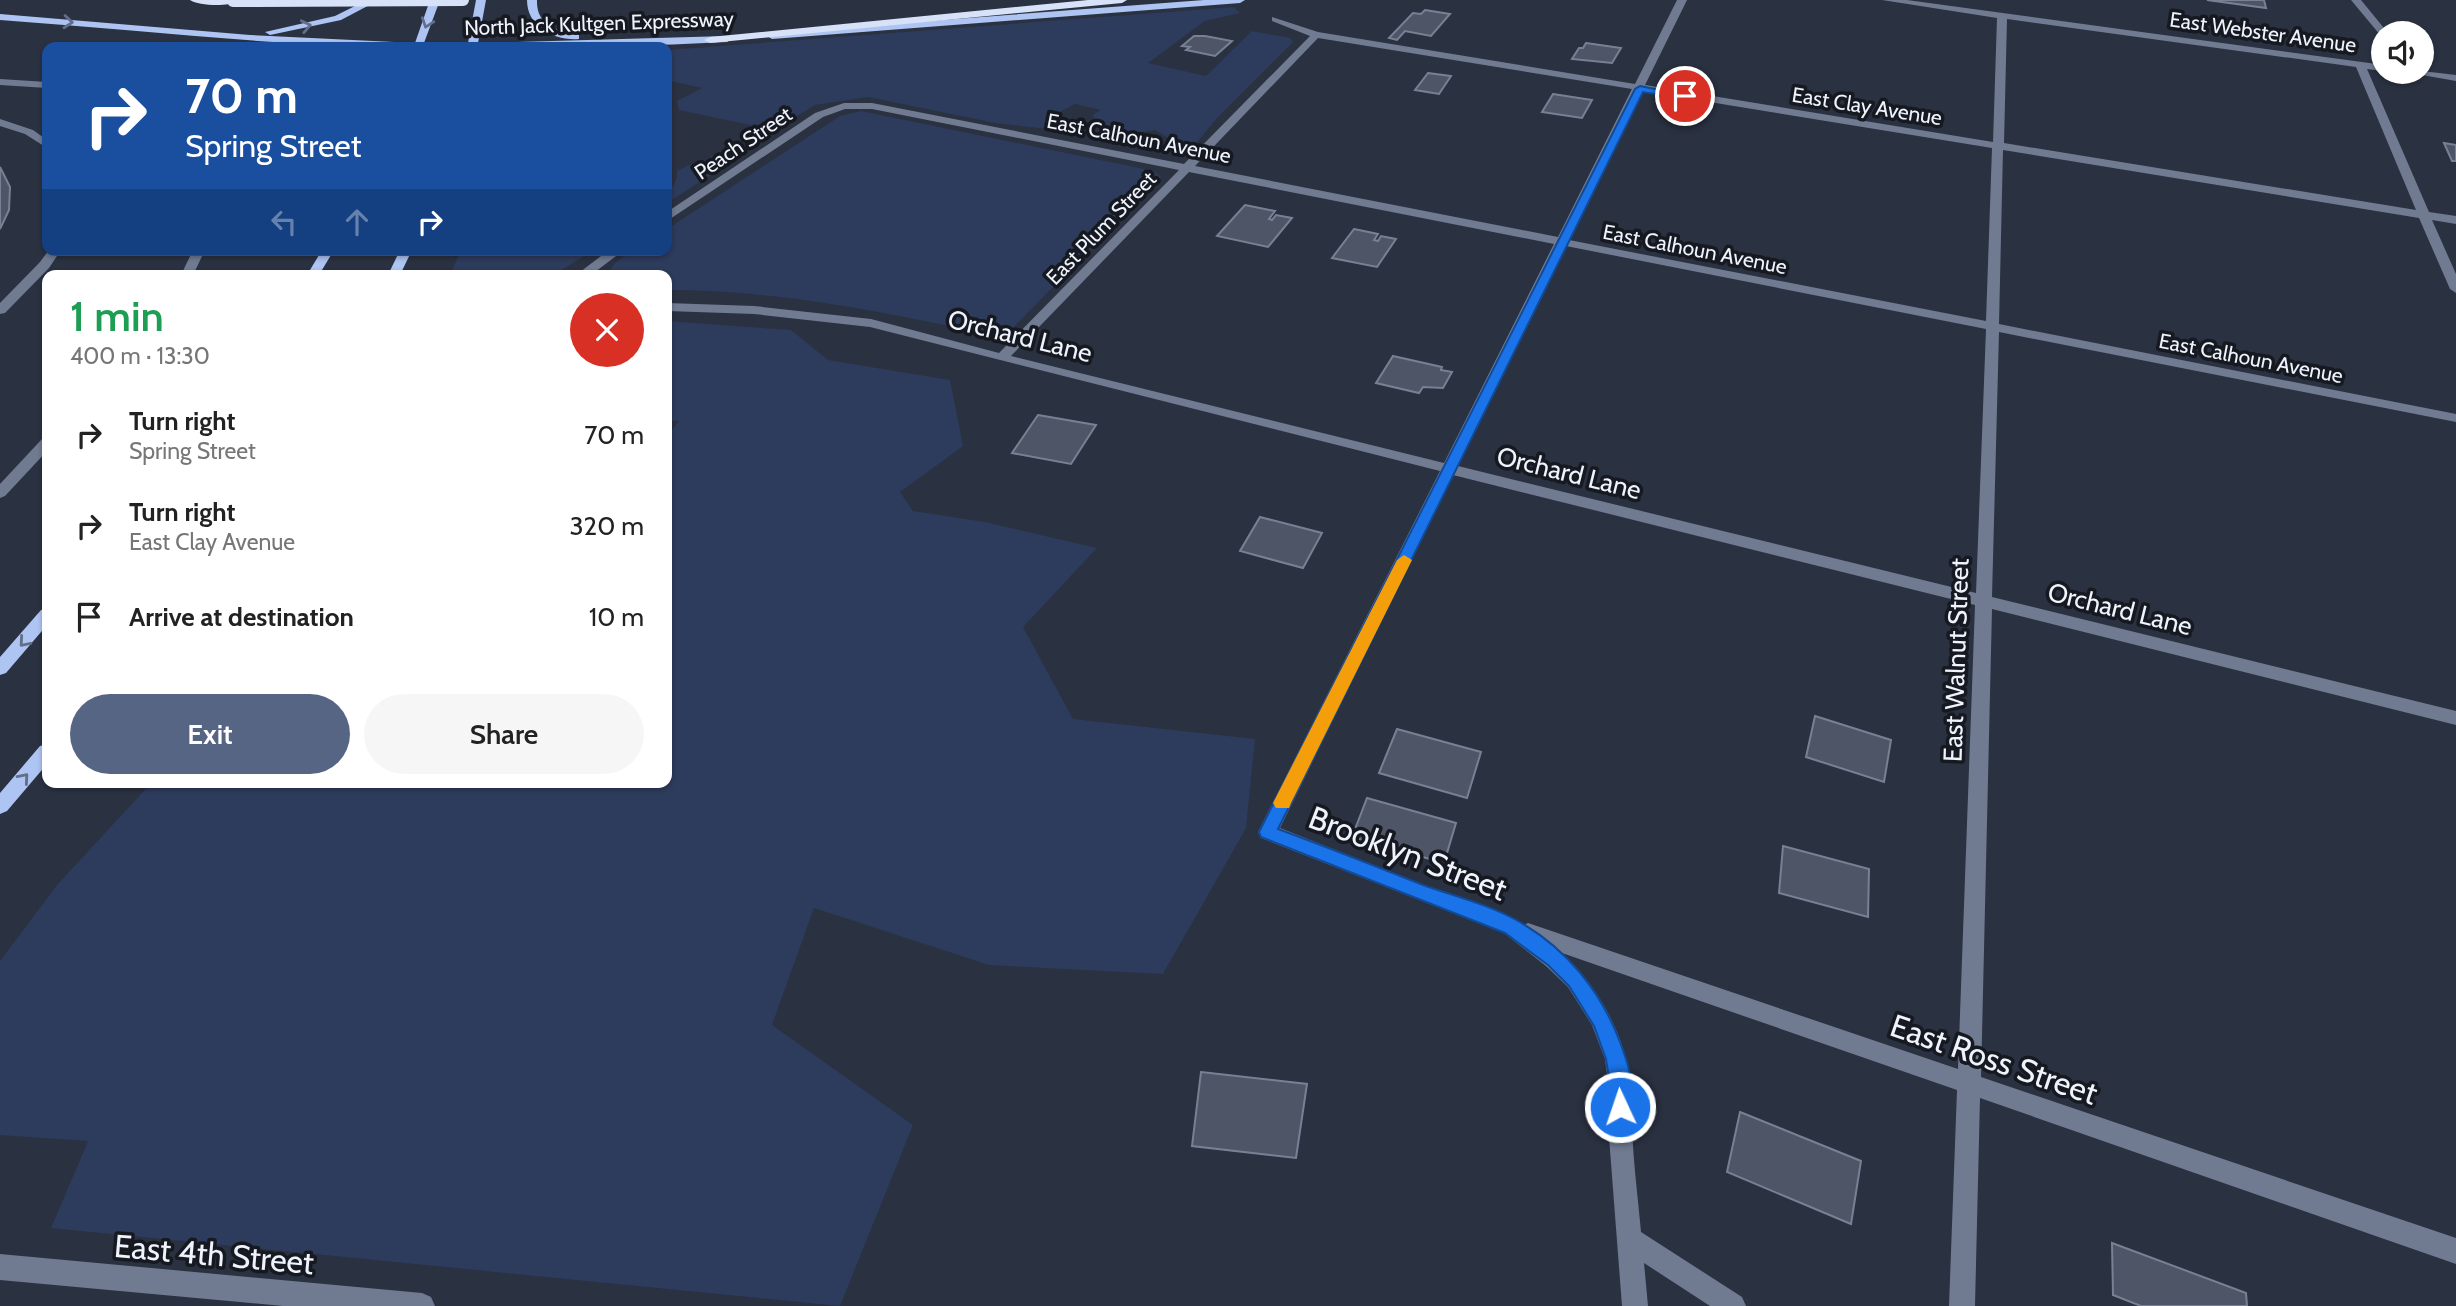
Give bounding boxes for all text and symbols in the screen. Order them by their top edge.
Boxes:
street label: North Jack Kultgen Expressway [464,6,735,40]
street label: East Webster Avenue [2168,7,2358,57]
one-way arrow [62,15,74,30]
one-way arrow [421,16,435,28]
one-way arrow [300,19,312,34]
map controls [2371,21,2434,84]
button: sound [2371,21,2434,84]
text: 70 m [185,66,298,125]
pin [1655,66,1715,126]
icon: right [70,70,161,161]
icon: arrive [1666,77,1704,115]
street label: East Clay Avenue [1790,82,1944,130]
street label: Peach Street [690,101,796,185]
street label: East Calhoun Avenue [1045,108,1233,168]
text: Spring Street [185,126,361,165]
street label: East Plum Street [1041,166,1161,290]
icon: left [265,203,303,241]
icon: ahead [338,203,376,241]
icon: right [411,203,449,241]
street label: East Calhoun Avenue [1601,219,1789,279]
text: 1 min [70,290,164,342]
button: close [570,293,644,367]
street label: Orchard Lane [945,303,1095,369]
street label: East Calhoun Avenue [2157,328,2345,388]
text: 400 m · 13:30 [70,342,210,370]
text: Turn right [129,405,235,437]
icon: right [70,416,108,454]
text: 70 m [584,419,644,451]
text: Spring Street [129,437,256,465]
street label: Orchard Lane [1494,440,1644,506]
text: Turn right [129,496,235,528]
icon: right [70,507,108,545]
text: 320 m [570,510,644,542]
text: East Clay Avenue [129,528,295,556]
street label: East Walnut Street [1936,557,1976,763]
street label: Orchard Lane [2045,576,2195,642]
icon: arrive [70,598,108,636]
text: Arrive at destination [129,601,354,633]
text: 10 m [589,601,644,633]
one-way arrow [20,633,32,646]
button: Exit [70,694,350,774]
button: Share [364,694,644,774]
one-way arrow [16,774,28,787]
street label: Brooklyn Street [1303,797,1513,909]
street label: East Ross Street [1885,1005,2103,1113]
position arrow [1583,1070,1657,1144]
street label: East 4th Street [112,1226,316,1282]

